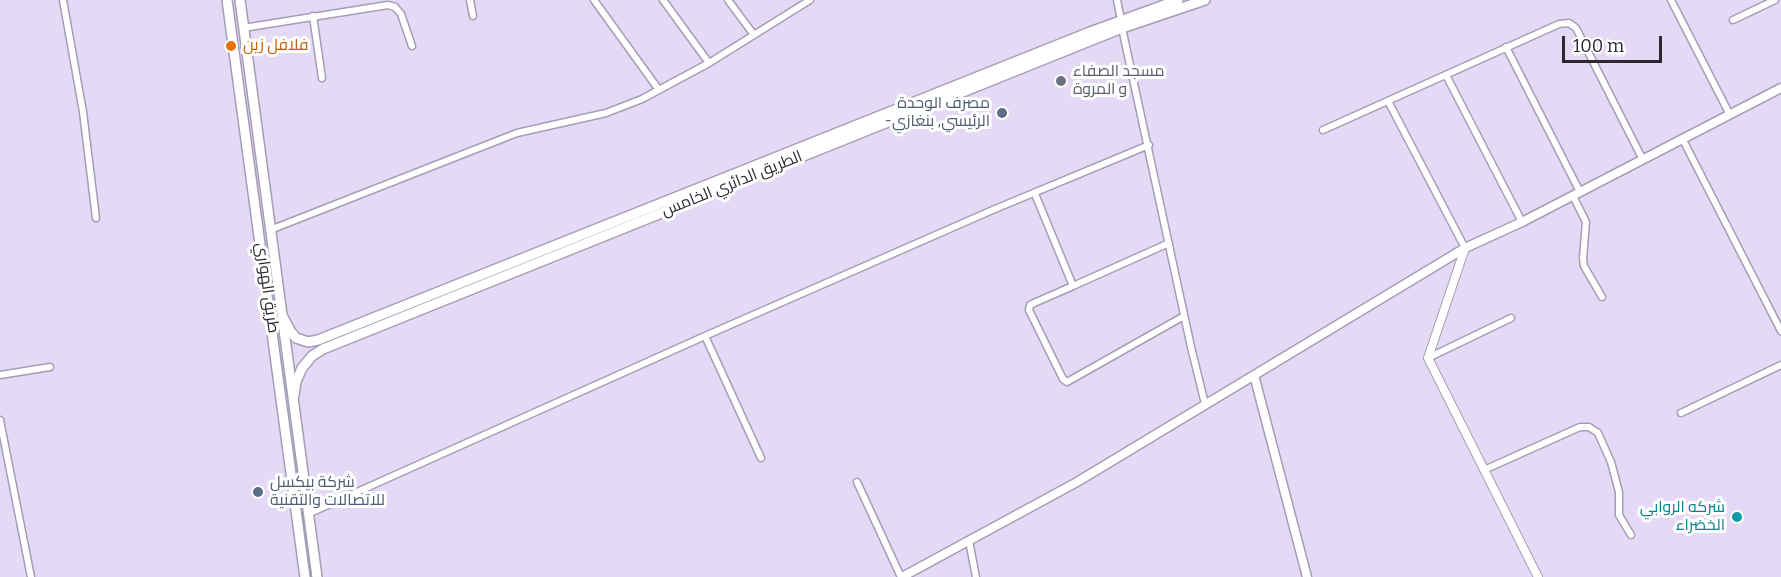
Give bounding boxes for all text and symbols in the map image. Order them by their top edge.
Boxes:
scale bar [1565,24,1666,62]
text: 100 m [1573,35,1624,57]
place label: فلافل زين [243,36,308,56]
marker: فلافل زين [224,39,238,53]
place label: مسجد الصفاء و المروة [1073,62,1164,100]
marker: مسجد الصفاء و المروة [1054,74,1068,88]
place label: مصرف الوحدة -الرئيسي, بنغازي [885,94,990,132]
marker: مصرف الوحدة -الرئيسي, بنغازي [995,106,1009,120]
street label: الطريق الدائري الخامس [659,147,805,221]
street label: طريق الهواري [251,242,283,334]
place label: شركة بيكسل للاتصالات والتقنية [270,473,385,511]
marker: شركة بيكسل للاتصالات والتقنية [251,485,265,499]
place label: شركه الروابي الخضراء [1640,498,1725,536]
marker: شركه الروابي الخضراء [1730,510,1744,524]

